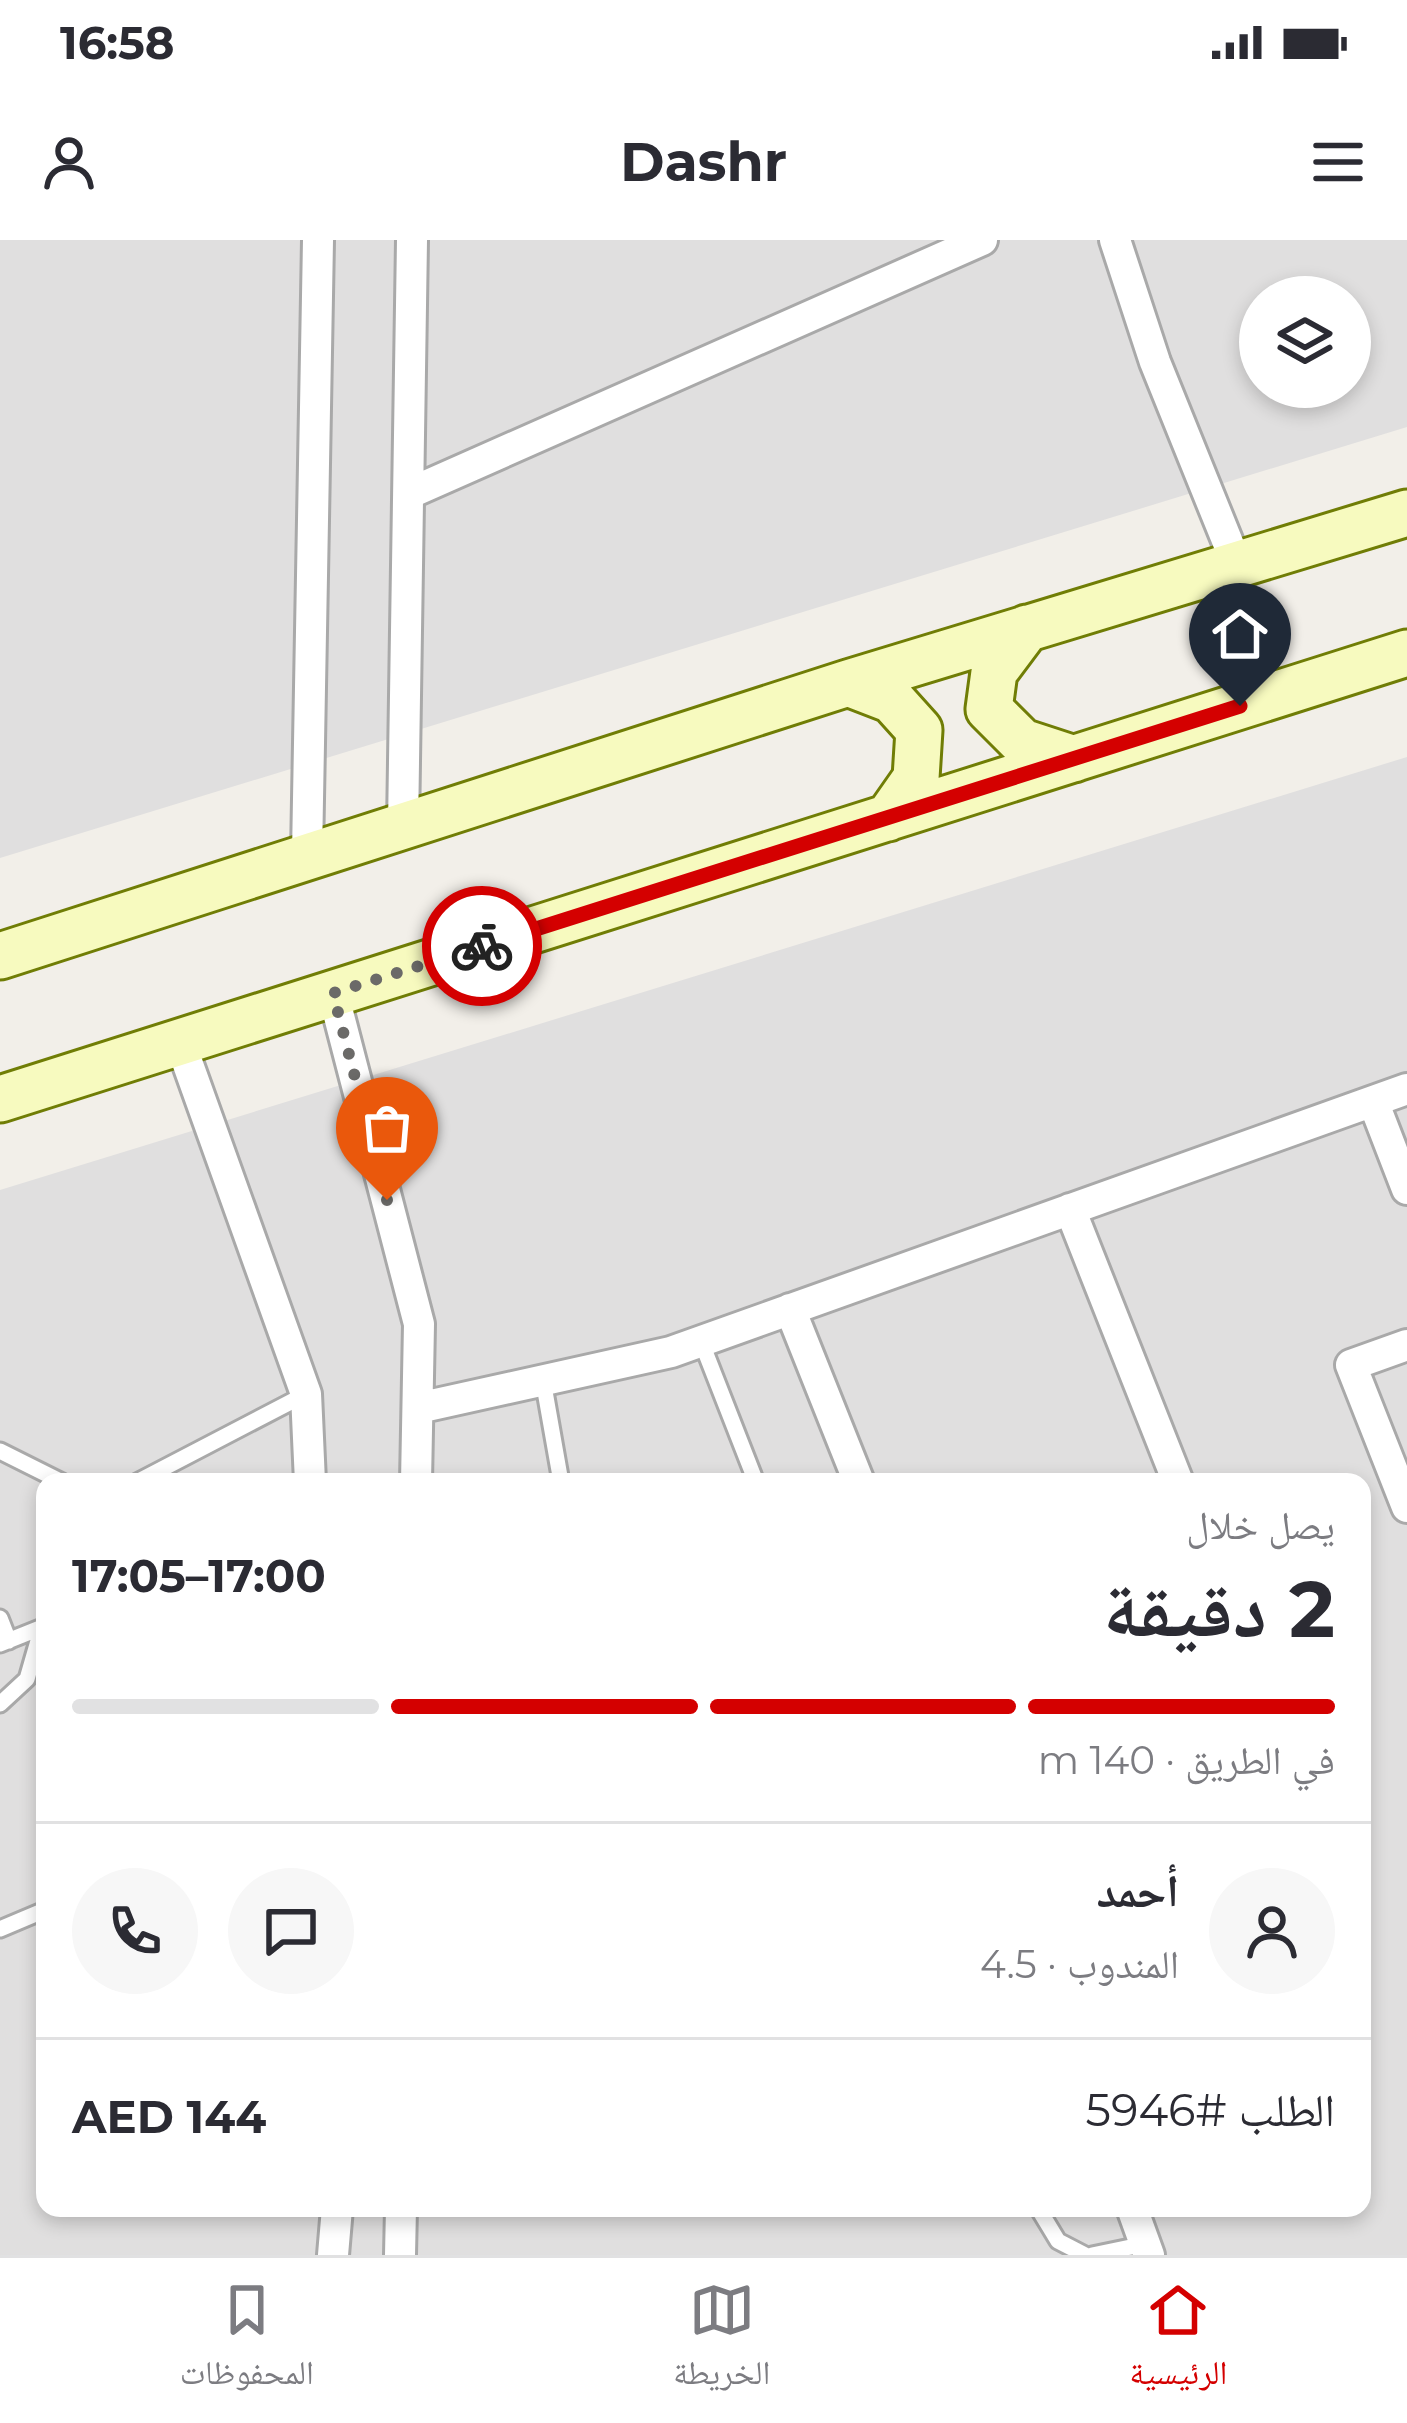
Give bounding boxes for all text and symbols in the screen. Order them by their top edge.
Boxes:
text: 16:58 [60,15,175,70]
icon: person [36,129,102,195]
text: Dashr [620,129,787,195]
icon: menu [1305,129,1371,195]
map controls [1239,276,1371,408]
button: layers [1239,276,1371,408]
pin [1189,583,1291,706]
icon: home [1207,601,1273,667]
courier [422,886,542,1006]
icon: bike [449,913,515,979]
pin [336,1077,438,1200]
icon: bag [354,1095,420,1161]
text: يصل خلال [1186,1501,1335,1549]
text: 17:00–17:05 [72,1548,326,1603]
text: 2 دقيقة [1103,1561,1335,1657]
text: في الطريق · 140 m [1038,1736,1335,1784]
text: أحمد [1097,1863,1179,1918]
button: phone [72,1868,198,1994]
button: chat [228,1868,354,1994]
button: person [1209,1868,1335,1994]
text: المندوب · 4.5 [980,1940,1179,1988]
text: الطلب #5946 [1086,2082,1335,2137]
text: AED 144 [72,2089,266,2144]
tab: المحفوظات [180,2277,314,2405]
tab: الخريطة [673,2277,770,2405]
tab: الرئيسية [1130,2277,1227,2405]

